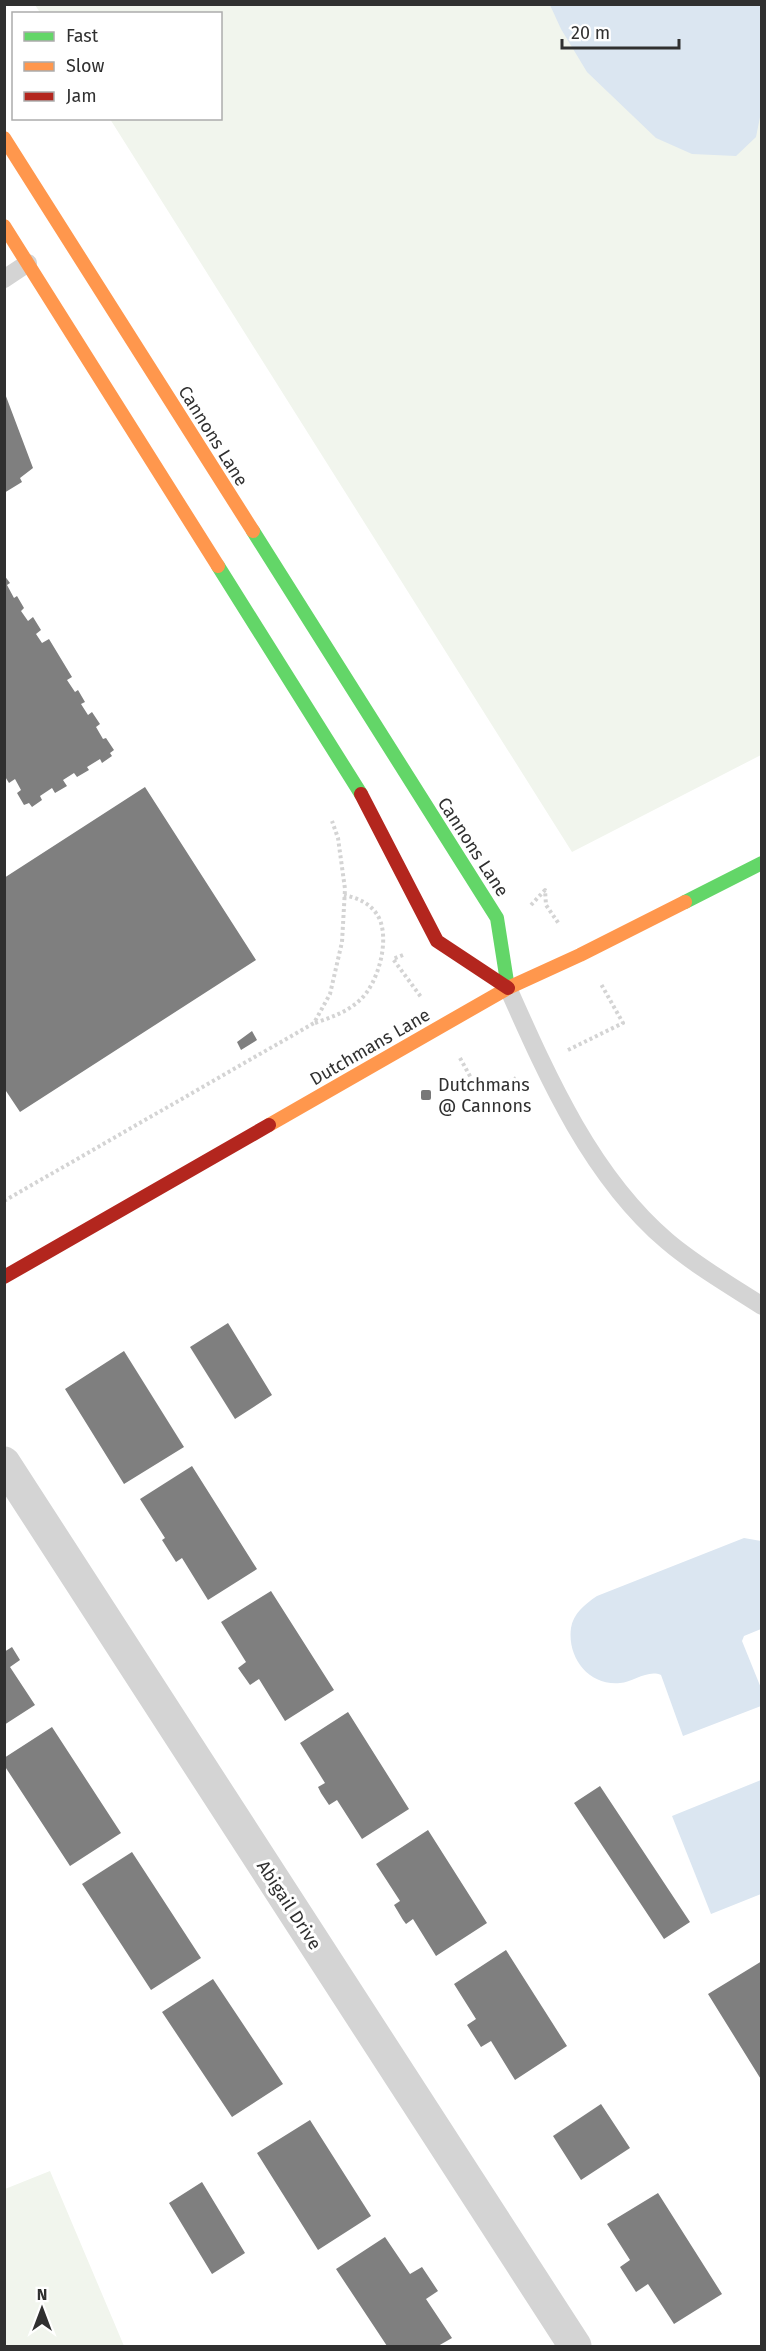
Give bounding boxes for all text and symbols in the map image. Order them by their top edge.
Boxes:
legend [12,12,222,120]
scale bar [562,12,679,50]
text: 20 m [571,22,610,44]
text: Fast [66,25,99,47]
text: Slow [66,55,105,77]
text: Jam [66,85,97,107]
street label: Cannons Lane [173,382,253,490]
street label: Cannons Lane [433,793,513,901]
street label: Dutchmans Lane [306,1004,434,1090]
place label: Dutchmans @ Cannons [438,1074,531,1117]
marker: Dutchmans @ Cannons [419,1088,433,1102]
street label: Abigail Drive [252,1856,326,1954]
north arrow [12,2279,72,2339]
text: N [37,2285,47,2304]

